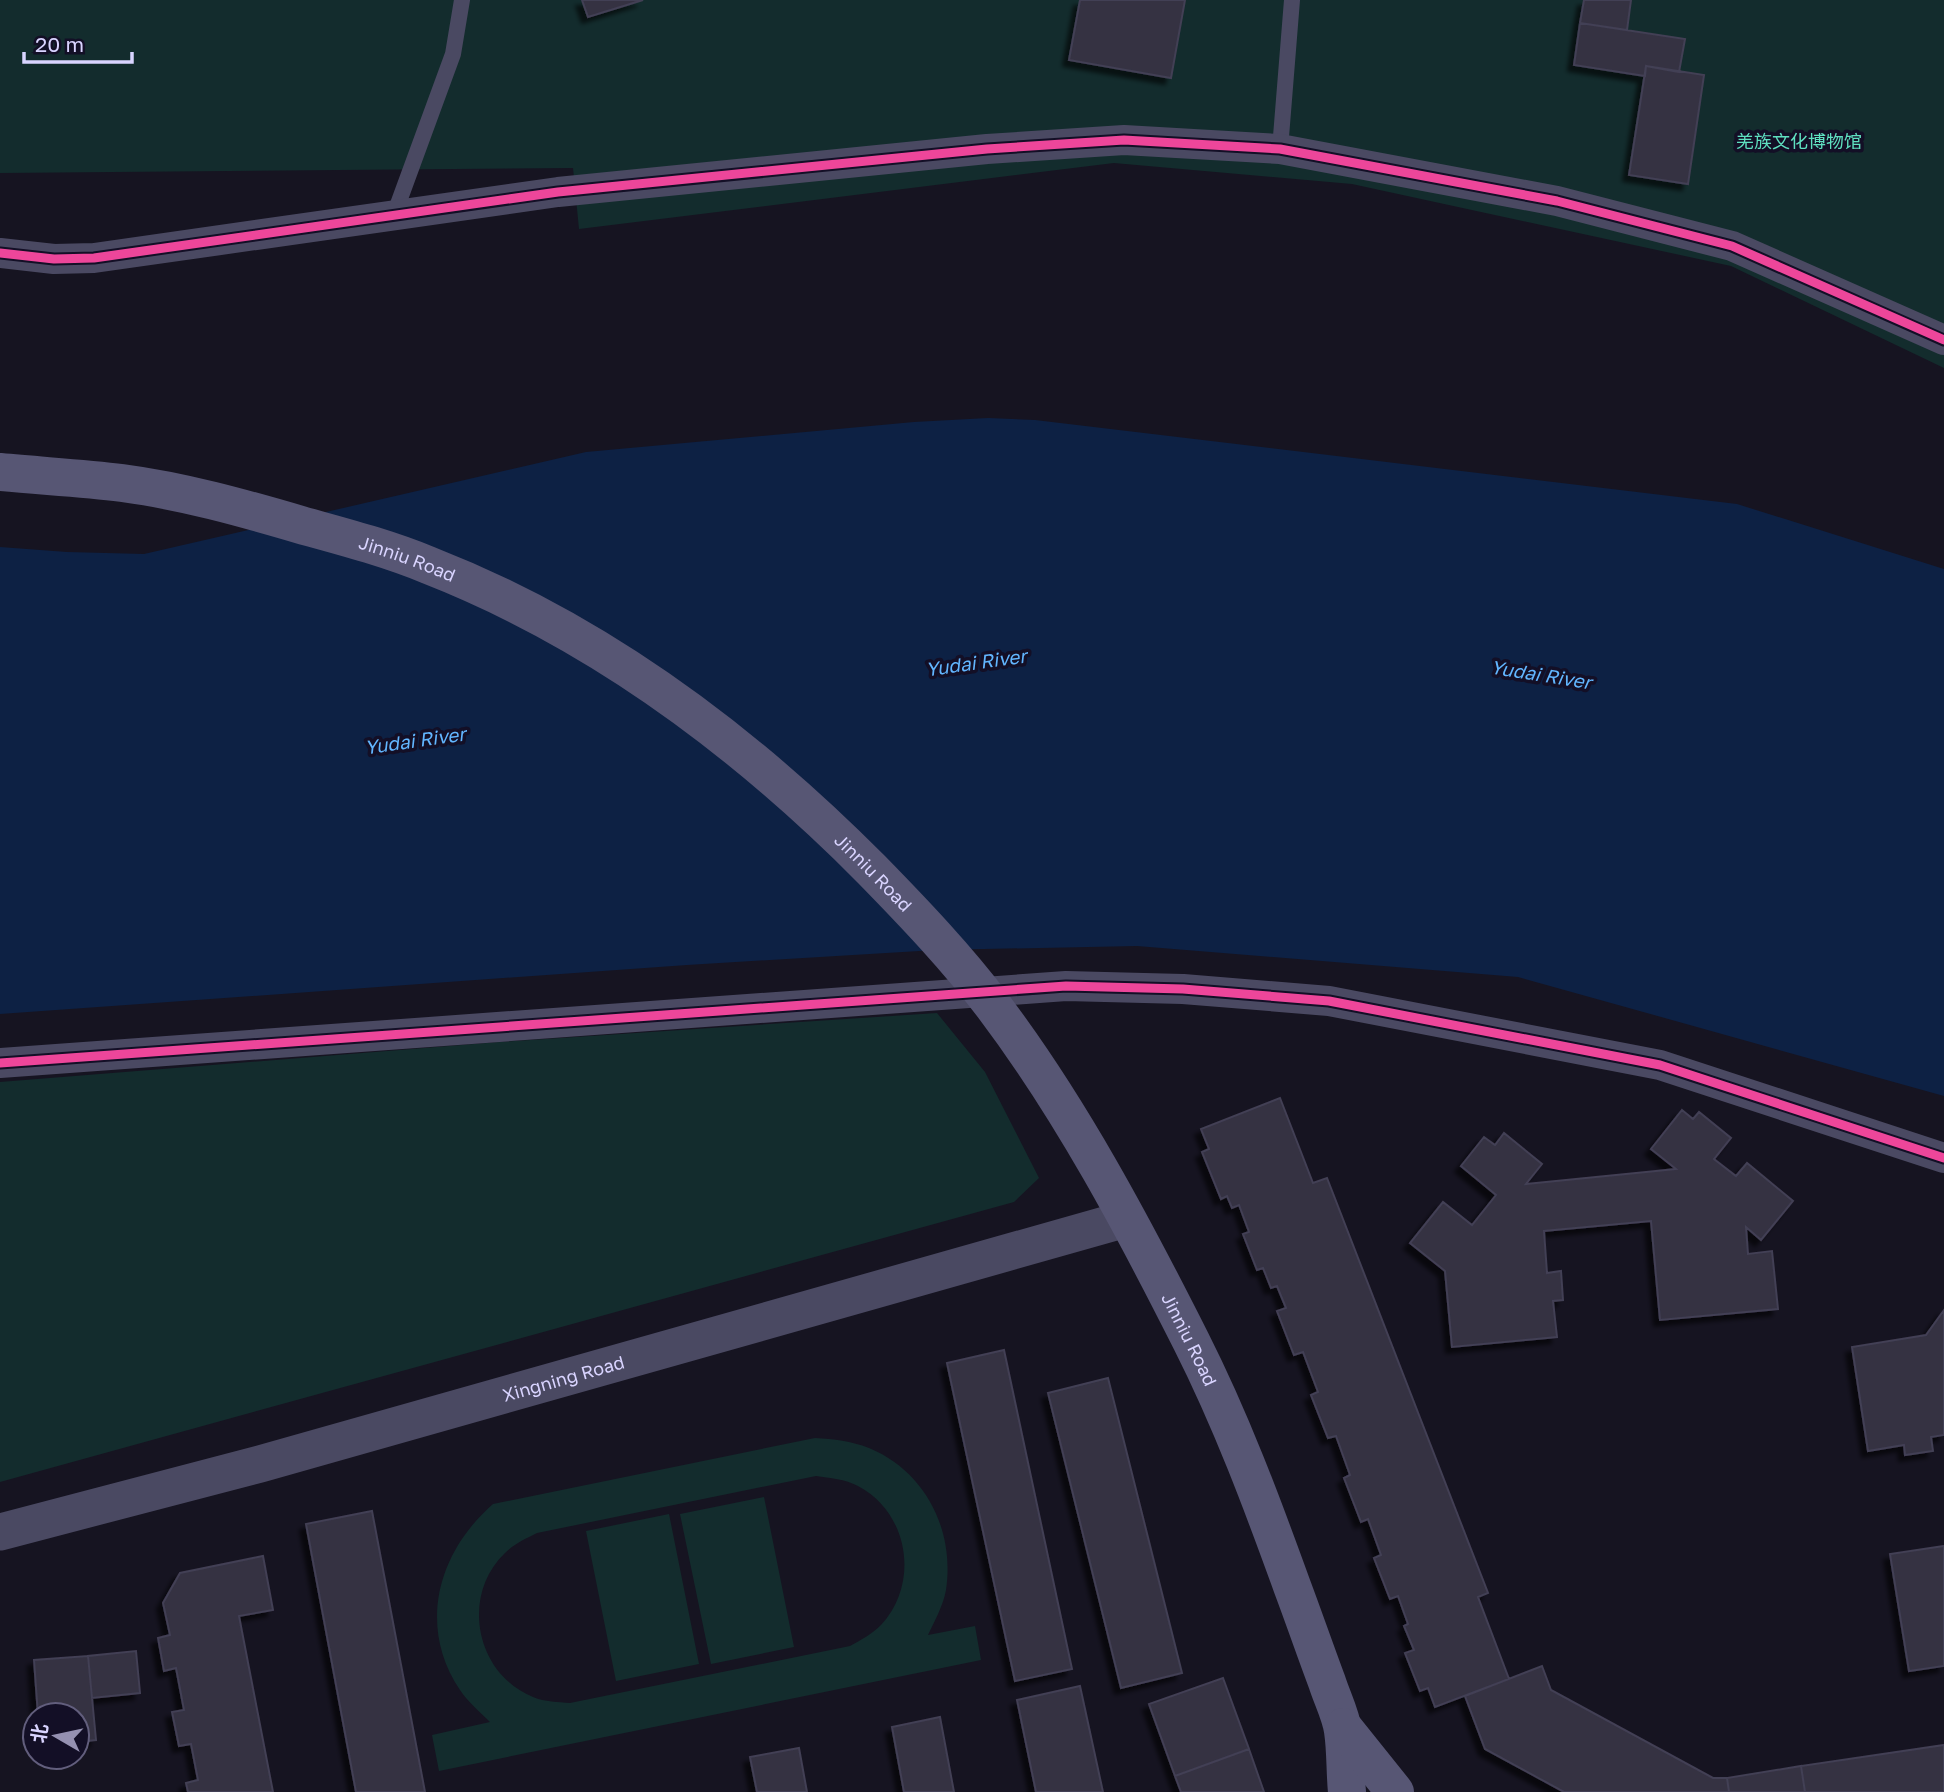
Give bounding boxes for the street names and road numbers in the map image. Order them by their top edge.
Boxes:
street label: Jinniu Road [356,531,459,586]
street label: Jinniu Road [830,828,917,916]
street label: Jinniu Road [1157,1289,1222,1389]
street label: Xingning Road [500,1351,627,1406]

